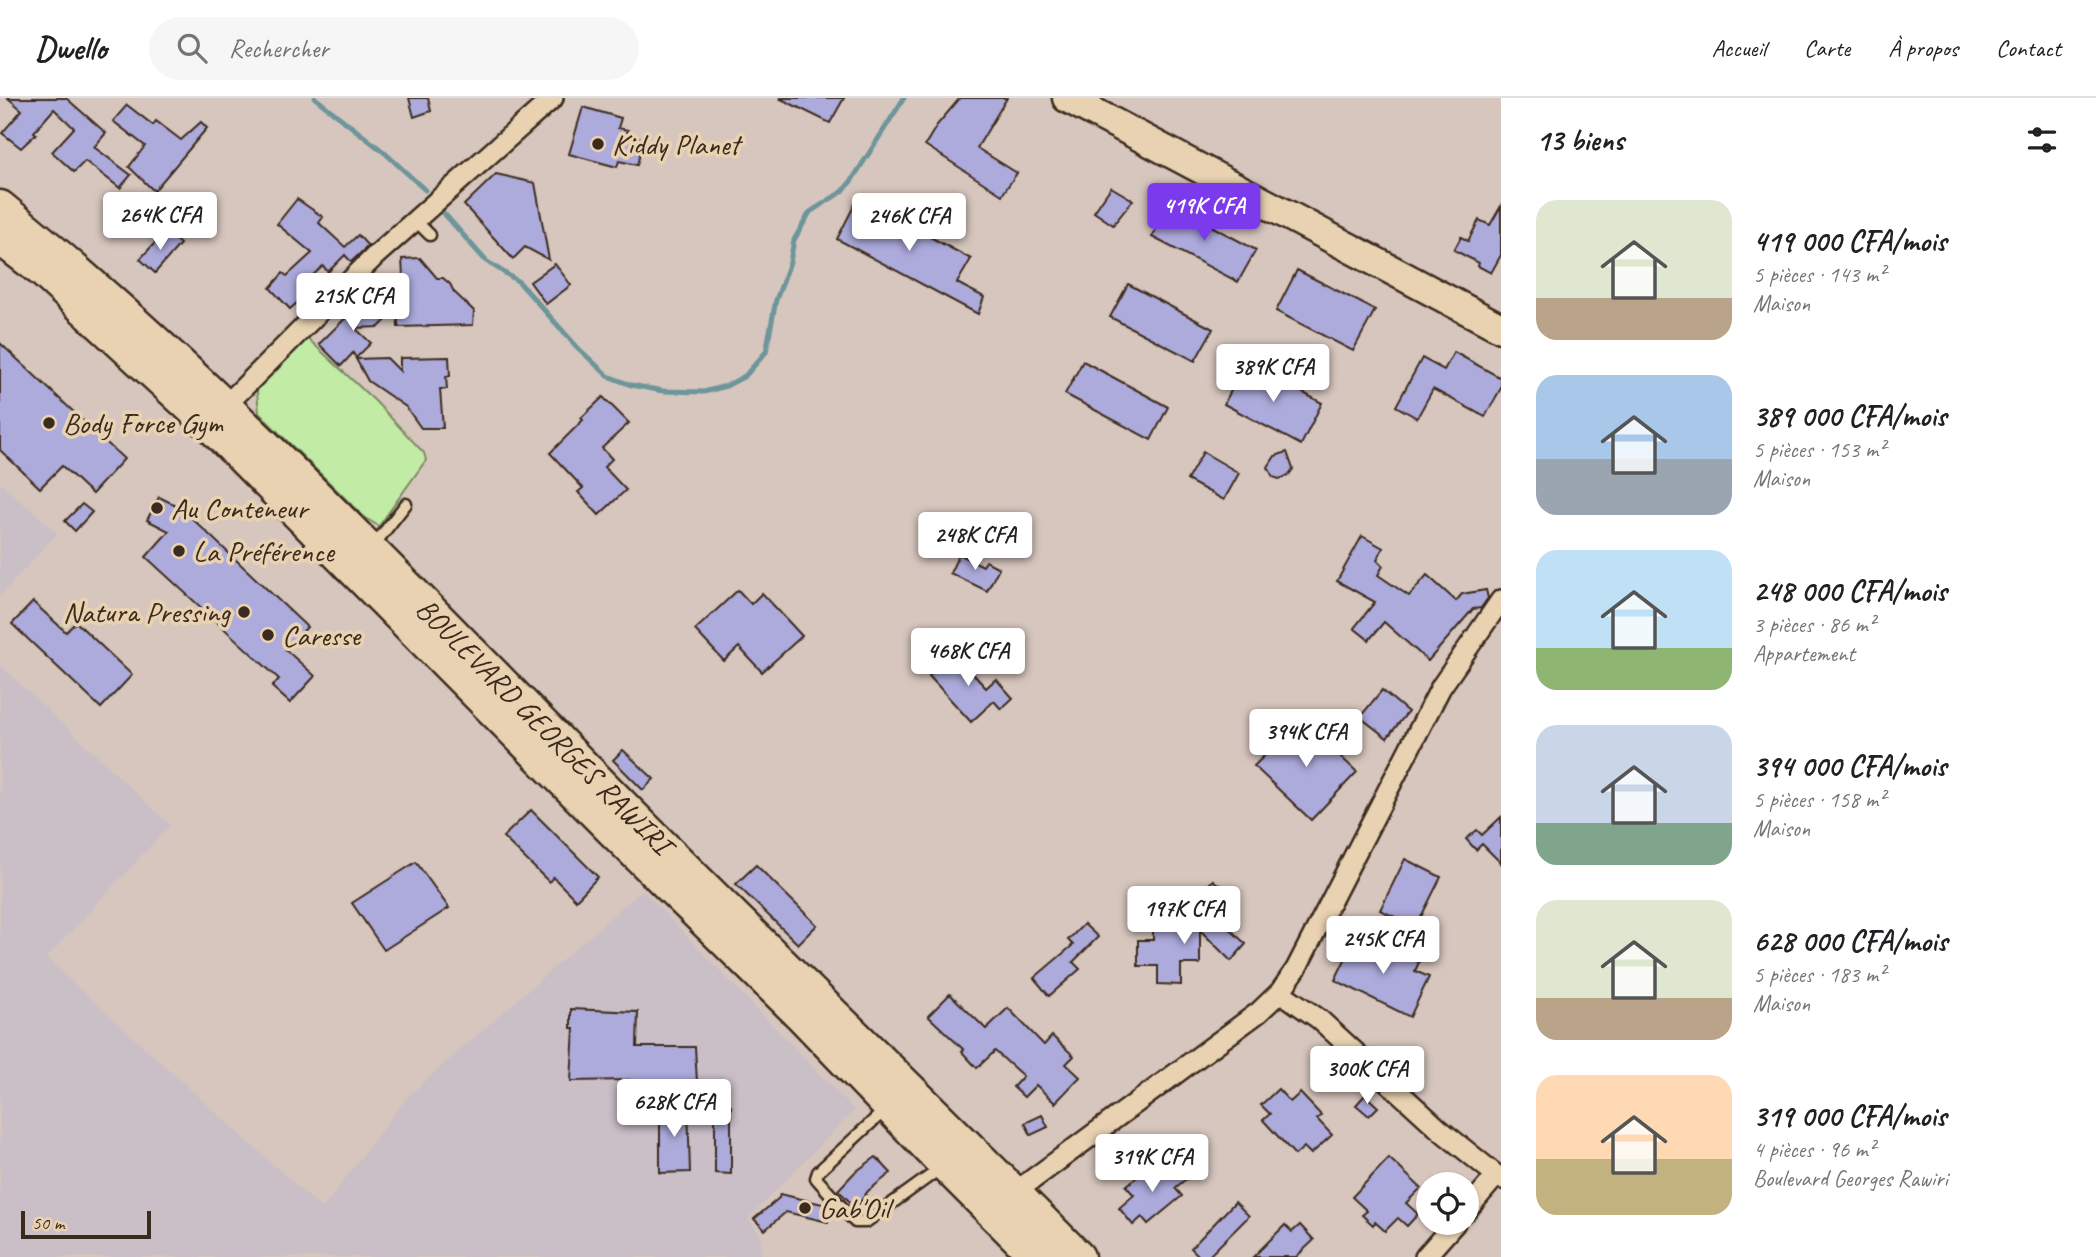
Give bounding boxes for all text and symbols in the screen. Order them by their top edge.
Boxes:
search box [149,17,639,80]
text: Dwello [35,27,107,69]
icon: search [173,29,211,67]
text: Rechercher [229,32,329,65]
text: Accueil [1712,33,1766,63]
text: Carte [1804,33,1850,63]
text: À propos [1888,33,1958,63]
text: Contact [1996,33,2061,63]
text: 13 biens [1536,121,1624,159]
icon: filters [2023,121,2061,159]
place label: Kiddy Planet [612,125,744,163]
marker: Kiddy Planet [590,136,606,152]
pin: 419K CFA [1132,184,1276,243]
text: 419K CFA [1163,191,1245,220]
pin: 264K CFA [88,192,232,252]
pin: 246K CFA [837,194,981,253]
text: 264K CFA [119,200,201,229]
text: 246K CFA [868,201,950,230]
text: 419 000 CFA/mois [1753,222,1946,260]
icon: home [1592,228,1676,312]
text: 5 pièces · 143 m² [1753,260,1885,289]
pin: 215K CFA [281,274,425,333]
text: 215K CFA [312,281,394,310]
text: Maison [1753,289,1810,318]
pin: 389K CFA [1201,344,1345,404]
text: 389K CFA [1232,352,1314,381]
text: 389 000 CFA/mois [1753,397,1946,435]
icon: home [1592,403,1676,487]
place label: Body Force Gym [63,404,224,442]
marker: Body Force Gym [41,415,57,431]
text: 5 pièces · 153 m² [1753,435,1885,464]
text: Maison [1753,464,1810,493]
place label: Au Conteneur [171,489,310,527]
marker: Au Conteneur [149,500,165,516]
pin: 248K CFA [903,512,1047,572]
text: 248K CFA [934,520,1016,549]
place label: La Préférence [193,532,336,570]
marker: La Préférence [171,543,187,559]
text: 248 000 CFA/mois [1753,572,1947,610]
icon: home [1592,578,1676,662]
street label: BOULEVARD GEORGES RAWIRI [408,590,685,867]
place label: Natura Pressing [63,593,231,631]
marker: Natura Pressing [236,604,252,620]
text: 3 pièces · 86 m² [1753,610,1875,639]
place label: Caresse [282,616,362,654]
marker: Caresse [260,627,276,643]
pin: 468K CFA [896,628,1040,688]
text: 468K CFA [927,636,1009,665]
text: Appartement [1753,639,1855,668]
pin: 394K CFA [1234,710,1378,769]
text: 394K CFA [1265,717,1347,746]
text: 394 000 CFA/mois [1753,747,1946,785]
icon: home [1592,753,1676,837]
text: 5 pièces · 158 m² [1753,785,1885,814]
text: Maison [1753,814,1810,843]
pin: 197K CFA [1112,886,1256,946]
text: 197K CFA [1143,894,1225,923]
pin: 245K CFA [1311,916,1455,976]
text: 628 000 CFA/mois [1753,922,1947,960]
text: 245K CFA [1342,924,1424,953]
icon: home [1592,928,1676,1012]
text: 5 pièces · 183 m² [1753,960,1885,989]
text: Maison [1753,989,1810,1018]
pin: 300K CFA [1295,1046,1439,1106]
text: 300K CFA [1326,1054,1408,1083]
pin: 628K CFA [602,1080,746,1139]
text: 628K CFA [633,1087,715,1116]
text: 319 000 CFA/mois [1753,1097,1946,1135]
icon: home [1592,1103,1676,1187]
pin: 319K CFA [1080,1134,1224,1194]
text: 4 pièces · 96 m² [1753,1135,1875,1164]
text: 319K CFA [1111,1142,1193,1171]
text: Boulevard Georges Rawiri [1753,1164,1948,1193]
map controls [1416,1172,1479,1235]
button: locate [1416,1172,1479,1235]
place label: Gab'Oil [819,1189,894,1227]
marker: Gab'Oil [797,1200,813,1216]
scale bar [21,1208,150,1240]
text: 50 m [32,1211,64,1235]

